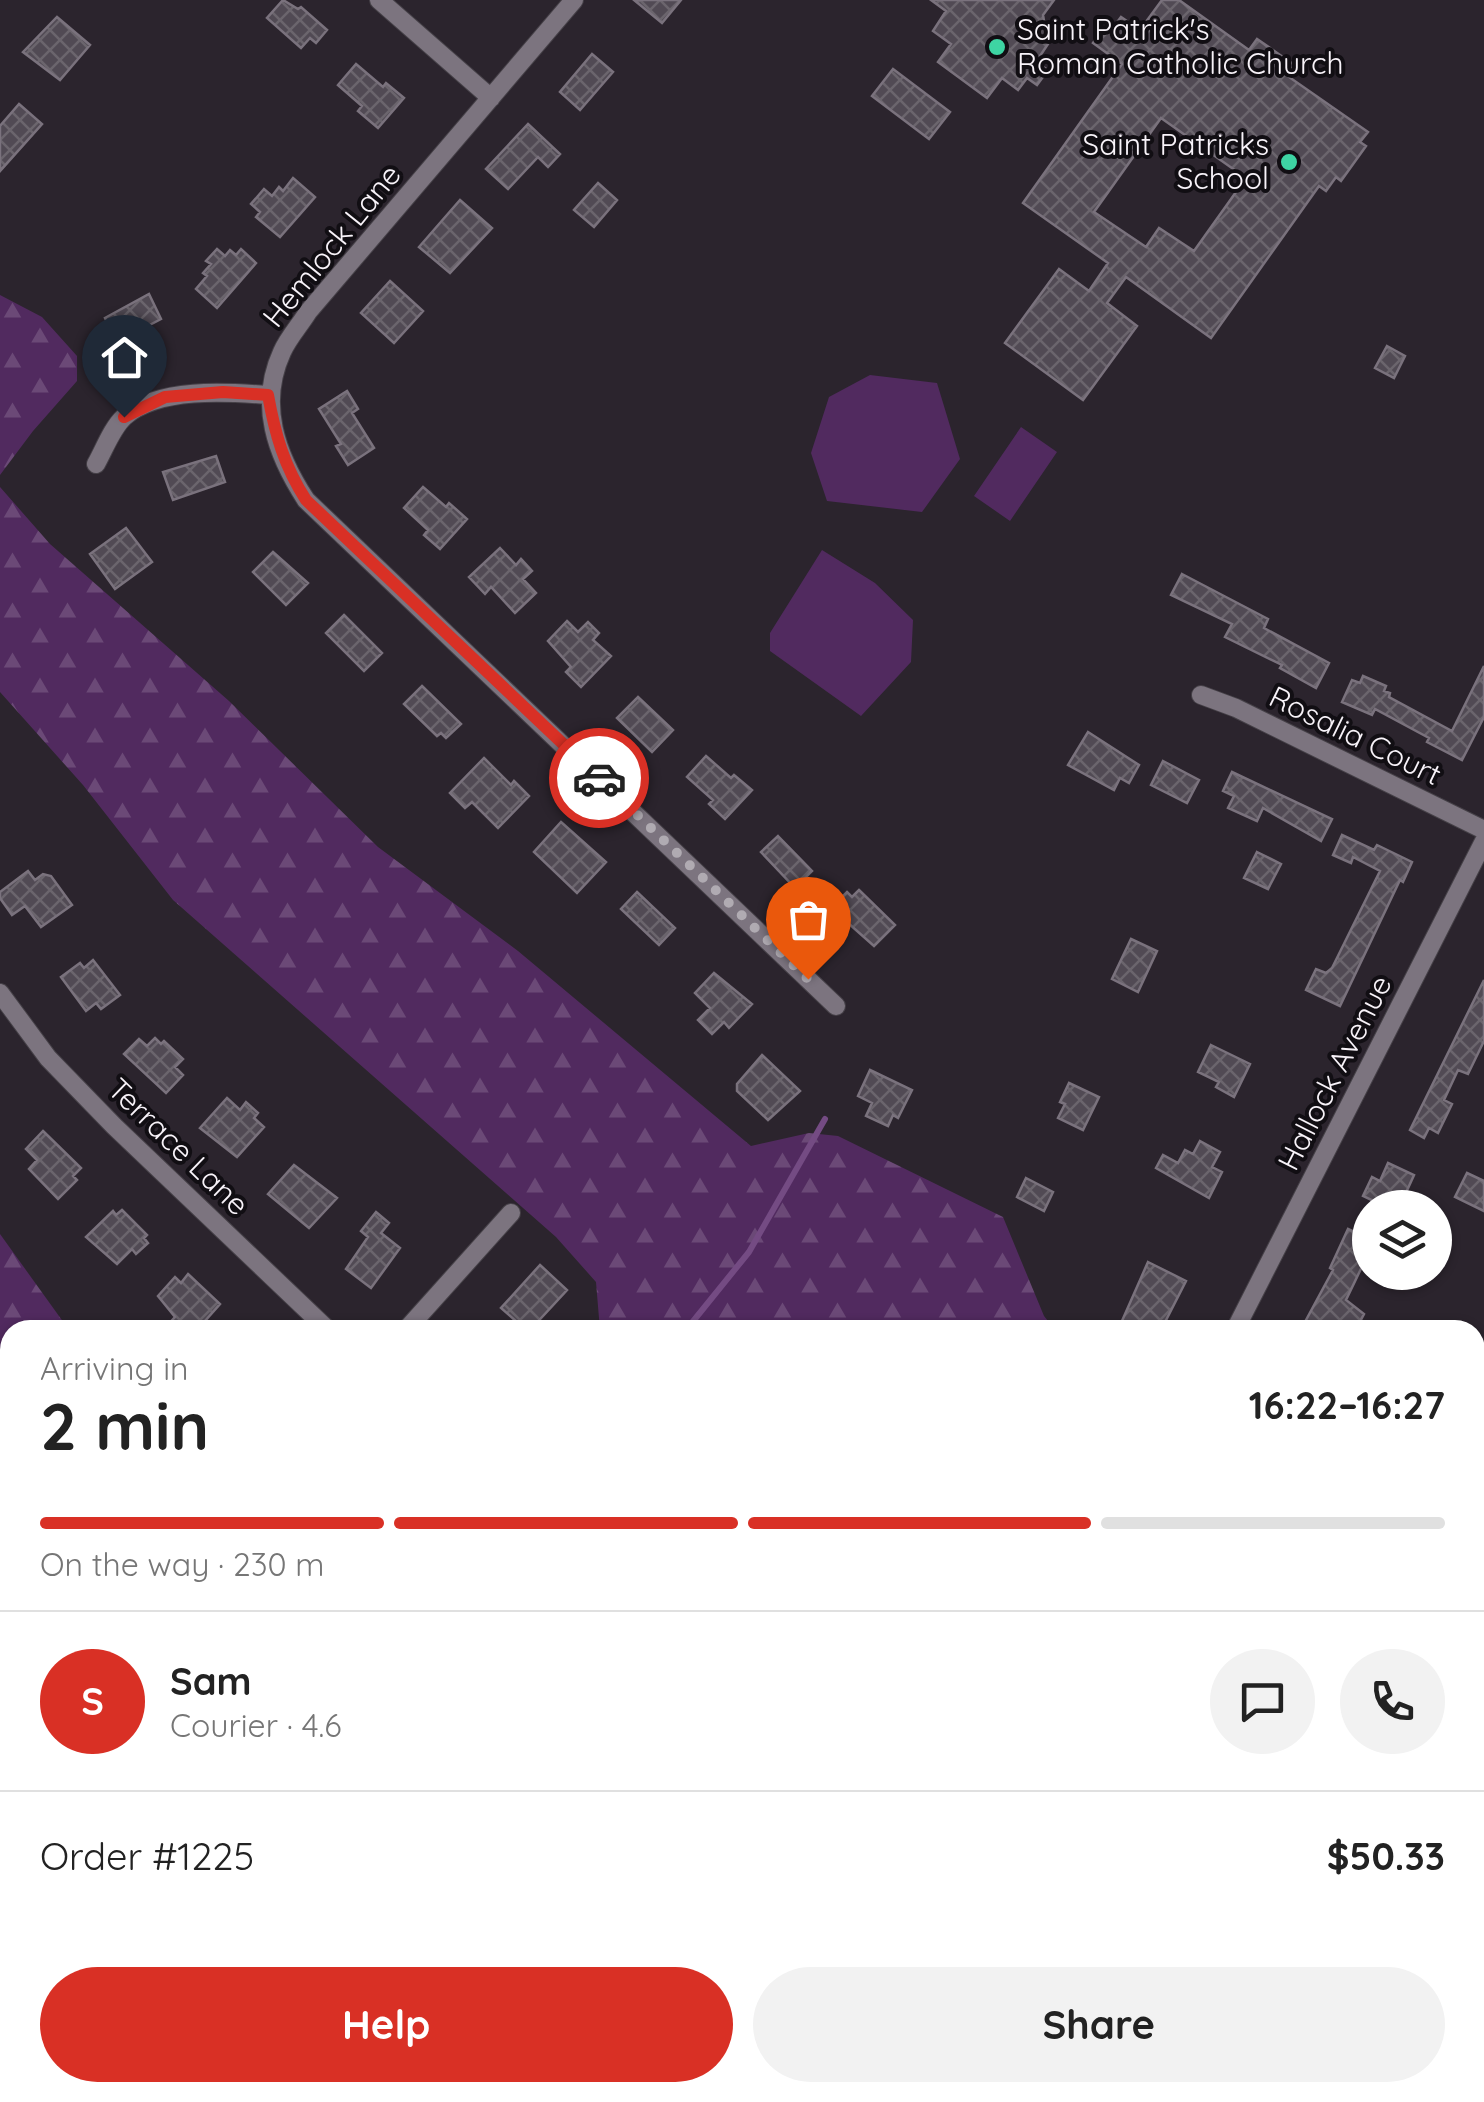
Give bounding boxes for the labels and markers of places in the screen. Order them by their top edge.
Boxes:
place label: Saint Patrick's Roman Catholic Church [1017,10,1343,82]
marker: Saint Patrick's Roman Catholic Church [986,36,1008,58]
place label: Saint Patricks School [1082,125,1269,197]
marker: Saint Patricks School [1278,151,1300,173]
pin [82,315,167,418]
pin [766,877,851,980]

